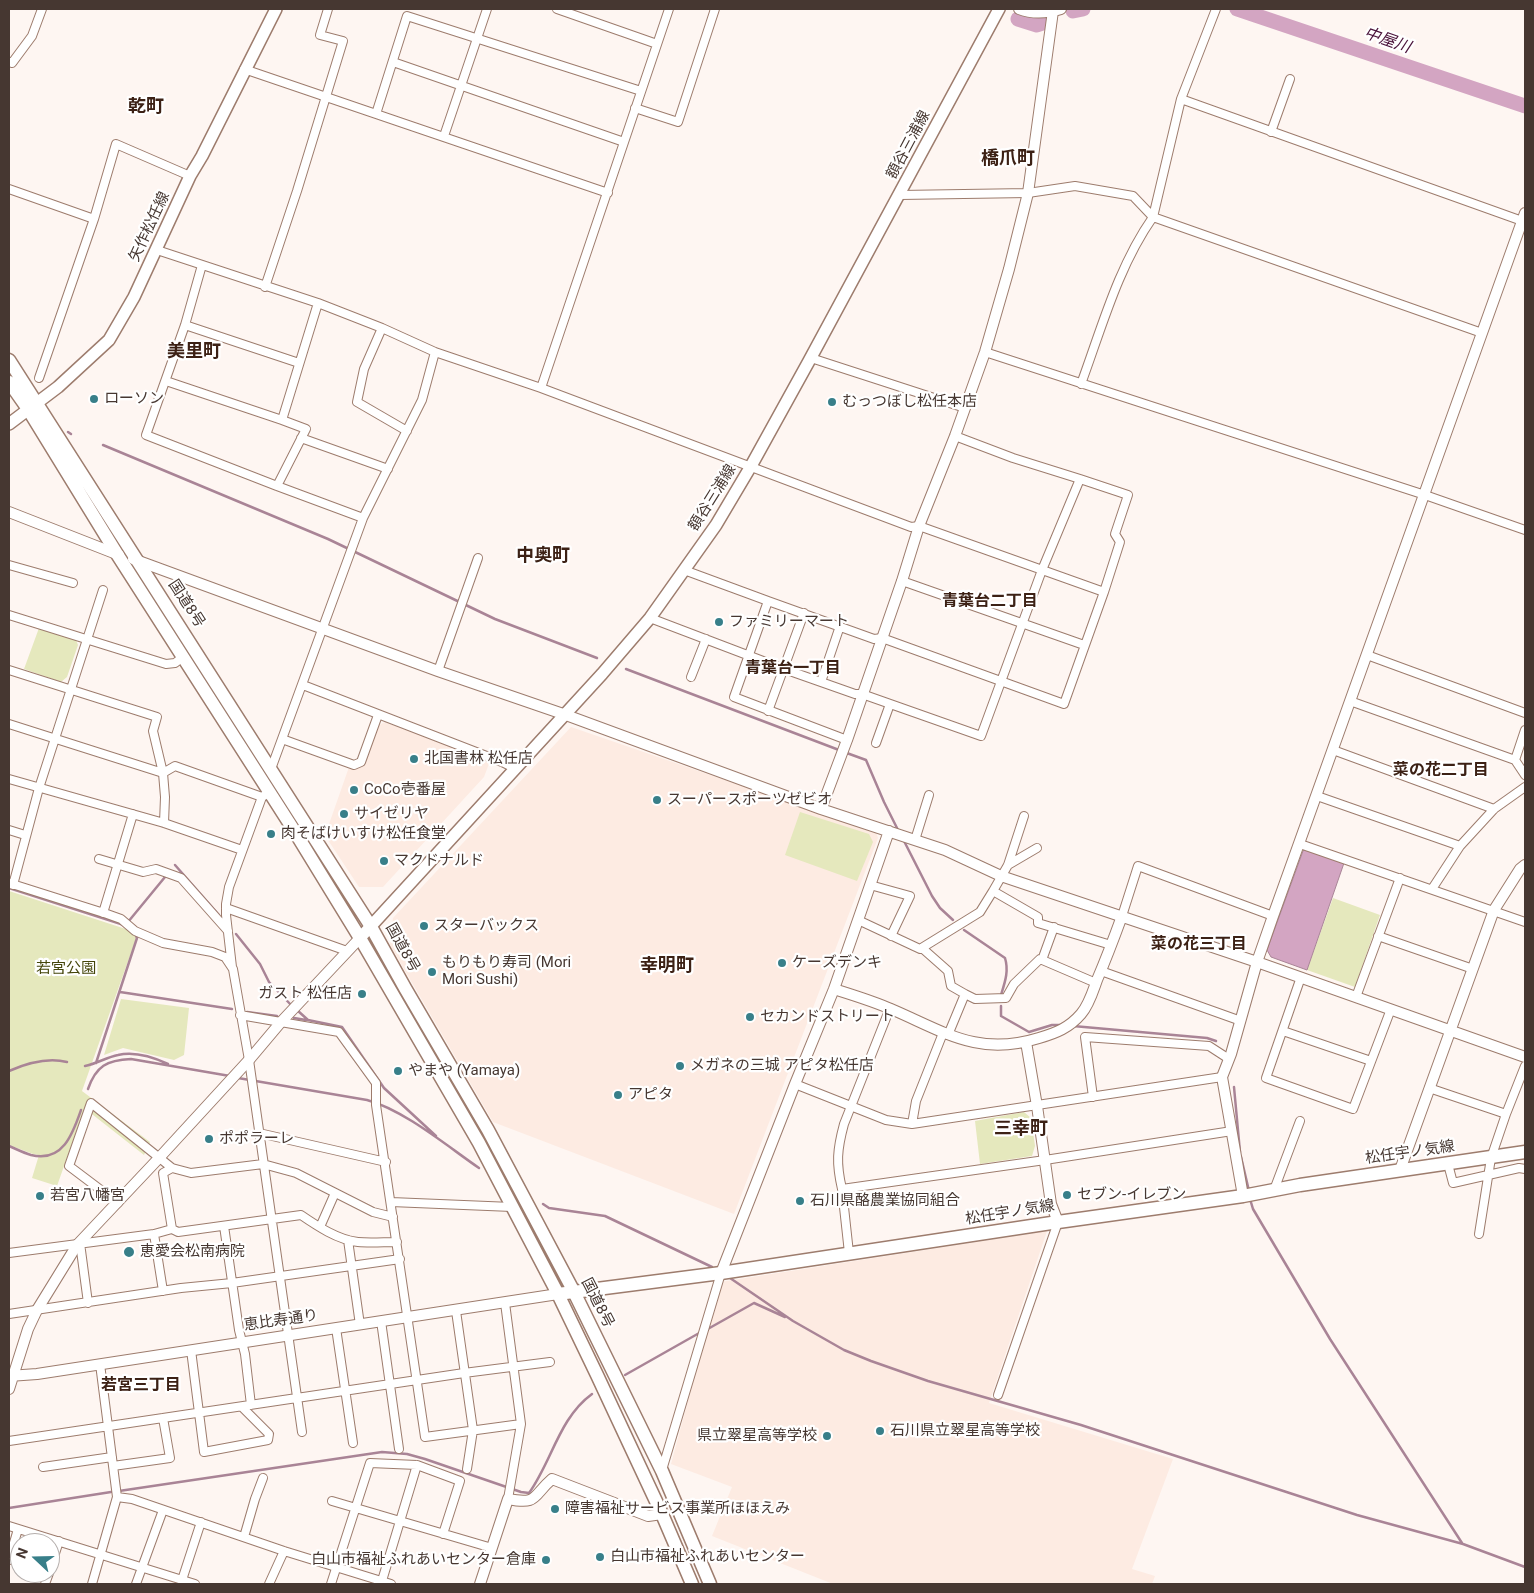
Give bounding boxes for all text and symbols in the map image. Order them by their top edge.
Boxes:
water label: 中屋川 [1361,24,1413,58]
district label: 乾町 [128,96,164,118]
street label: 額谷三浦線 [883,108,935,182]
district label: 橋爪町 [981,148,1035,170]
street label: 矢作松任線 [126,189,174,265]
district label: 美里町 [167,341,221,363]
place label: ローソン [104,390,164,408]
marker: ローソン [88,393,100,405]
place label: むっつぼし松任本店 [842,393,977,411]
marker: むっつぼし松任本店 [826,396,838,408]
street label: 額谷三浦線 [685,461,741,535]
district label: 中奥町 [516,545,570,567]
street label: 国道8号 [164,577,208,631]
district label: 青葉台二丁目 [942,592,1038,612]
place label: ファミリーマート [729,613,849,631]
marker: ファミリーマート [713,616,725,628]
district label: 青葉台一丁目 [745,659,841,679]
place label: 北国書林 松任店 [424,750,533,768]
marker: 北国書林 松任店 [408,753,420,765]
district label: 菜の花二丁目 [1393,761,1489,781]
place label: CoCo壱番屋 [364,781,446,799]
marker: CoCo壱番屋 [348,784,360,796]
place label: スーパースポーツゼビオ [667,791,832,809]
marker: スーパースポーツゼビオ [651,794,663,806]
place label: サイゼリヤ [354,805,429,823]
marker: サイゼリヤ [338,808,350,820]
place label: 肉そばけいすけ松任食堂 [281,825,446,843]
marker: 肉そばけいすけ松任食堂 [265,828,277,840]
place label: マクドナルド [394,852,484,870]
marker: マクドナルド [378,855,390,867]
place label: スターバックス [434,917,539,935]
street label: 国道8号 [381,920,423,976]
marker: スターバックス [418,920,430,932]
district label: 菜の花三丁目 [1151,935,1247,955]
place label: もりもり寿司 (Mori Mori Sushi) [442,954,571,989]
place label: ケーズデンキ [792,954,882,972]
district label: 幸明町 [640,955,694,977]
marker: ケーズデンキ [776,957,788,969]
park label: 若宮公園 [36,960,96,978]
marker: もりもり寿司 (Mori Mori Sushi) [426,966,438,978]
place label: ガスト 松任店 [258,985,352,1003]
marker: ガスト 松任店 [356,988,368,1000]
place label: セカンドストリート [760,1008,895,1026]
marker: セカンドストリート [744,1011,756,1023]
place label: メガネの三城 アピタ松任店 [690,1057,874,1075]
marker: メガネの三城 アピタ松任店 [674,1060,686,1072]
place label: やまや (Yamaya) [408,1062,520,1080]
marker: やまや (Yamaya) [392,1065,404,1077]
place label: アピタ [628,1086,673,1104]
marker: アピタ [612,1089,624,1101]
district label: 三幸町 [994,1118,1048,1140]
place label: ポポラーレ [219,1130,294,1148]
marker: ポポラーレ [203,1133,215,1145]
street label: 松任宇ノ気線 [1364,1138,1456,1168]
place label: セブン-イレブン [1077,1186,1186,1204]
place label: 若宮八幡宮 [50,1187,125,1205]
marker: セブン-イレブン [1061,1189,1073,1201]
marker: 若宮八幡宮 [34,1190,46,1202]
place label: 石川県酪農業協同組合 [810,1192,960,1210]
marker: 石川県酪農業協同組合 [794,1195,806,1207]
street label: 松任宇ノ気線 [964,1197,1056,1229]
place label: 恵愛会松南病院 [140,1243,245,1261]
marker: 恵愛会松南病院 [122,1245,136,1259]
street label: 国道8号 [577,1275,617,1331]
street label: 恵比寿通り [243,1307,319,1335]
district label: 若宮三丁目 [101,1376,181,1396]
place label: 石川県立翠星高等学校 [890,1422,1040,1440]
marker: 石川県立翠星高等学校 [874,1425,886,1437]
place label: 県立翠星高等学校 [697,1427,817,1445]
marker: 県立翠星高等学校 [821,1430,833,1442]
place label: 障害福祉サービス事業所ほほえみ [565,1500,790,1518]
marker: 障害福祉サービス事業所ほほえみ [549,1503,561,1515]
north arrow [10,1533,60,1583]
text: N [13,1546,31,1560]
place label: 白山市福祉ふれあいセンター [610,1548,805,1566]
place label: 白山市福祉ふれあいセンター倉庫 [311,1551,536,1569]
marker: 白山市福祉ふれあいセンター [594,1551,606,1563]
marker: 白山市福祉ふれあいセンター倉庫 [540,1554,552,1566]

